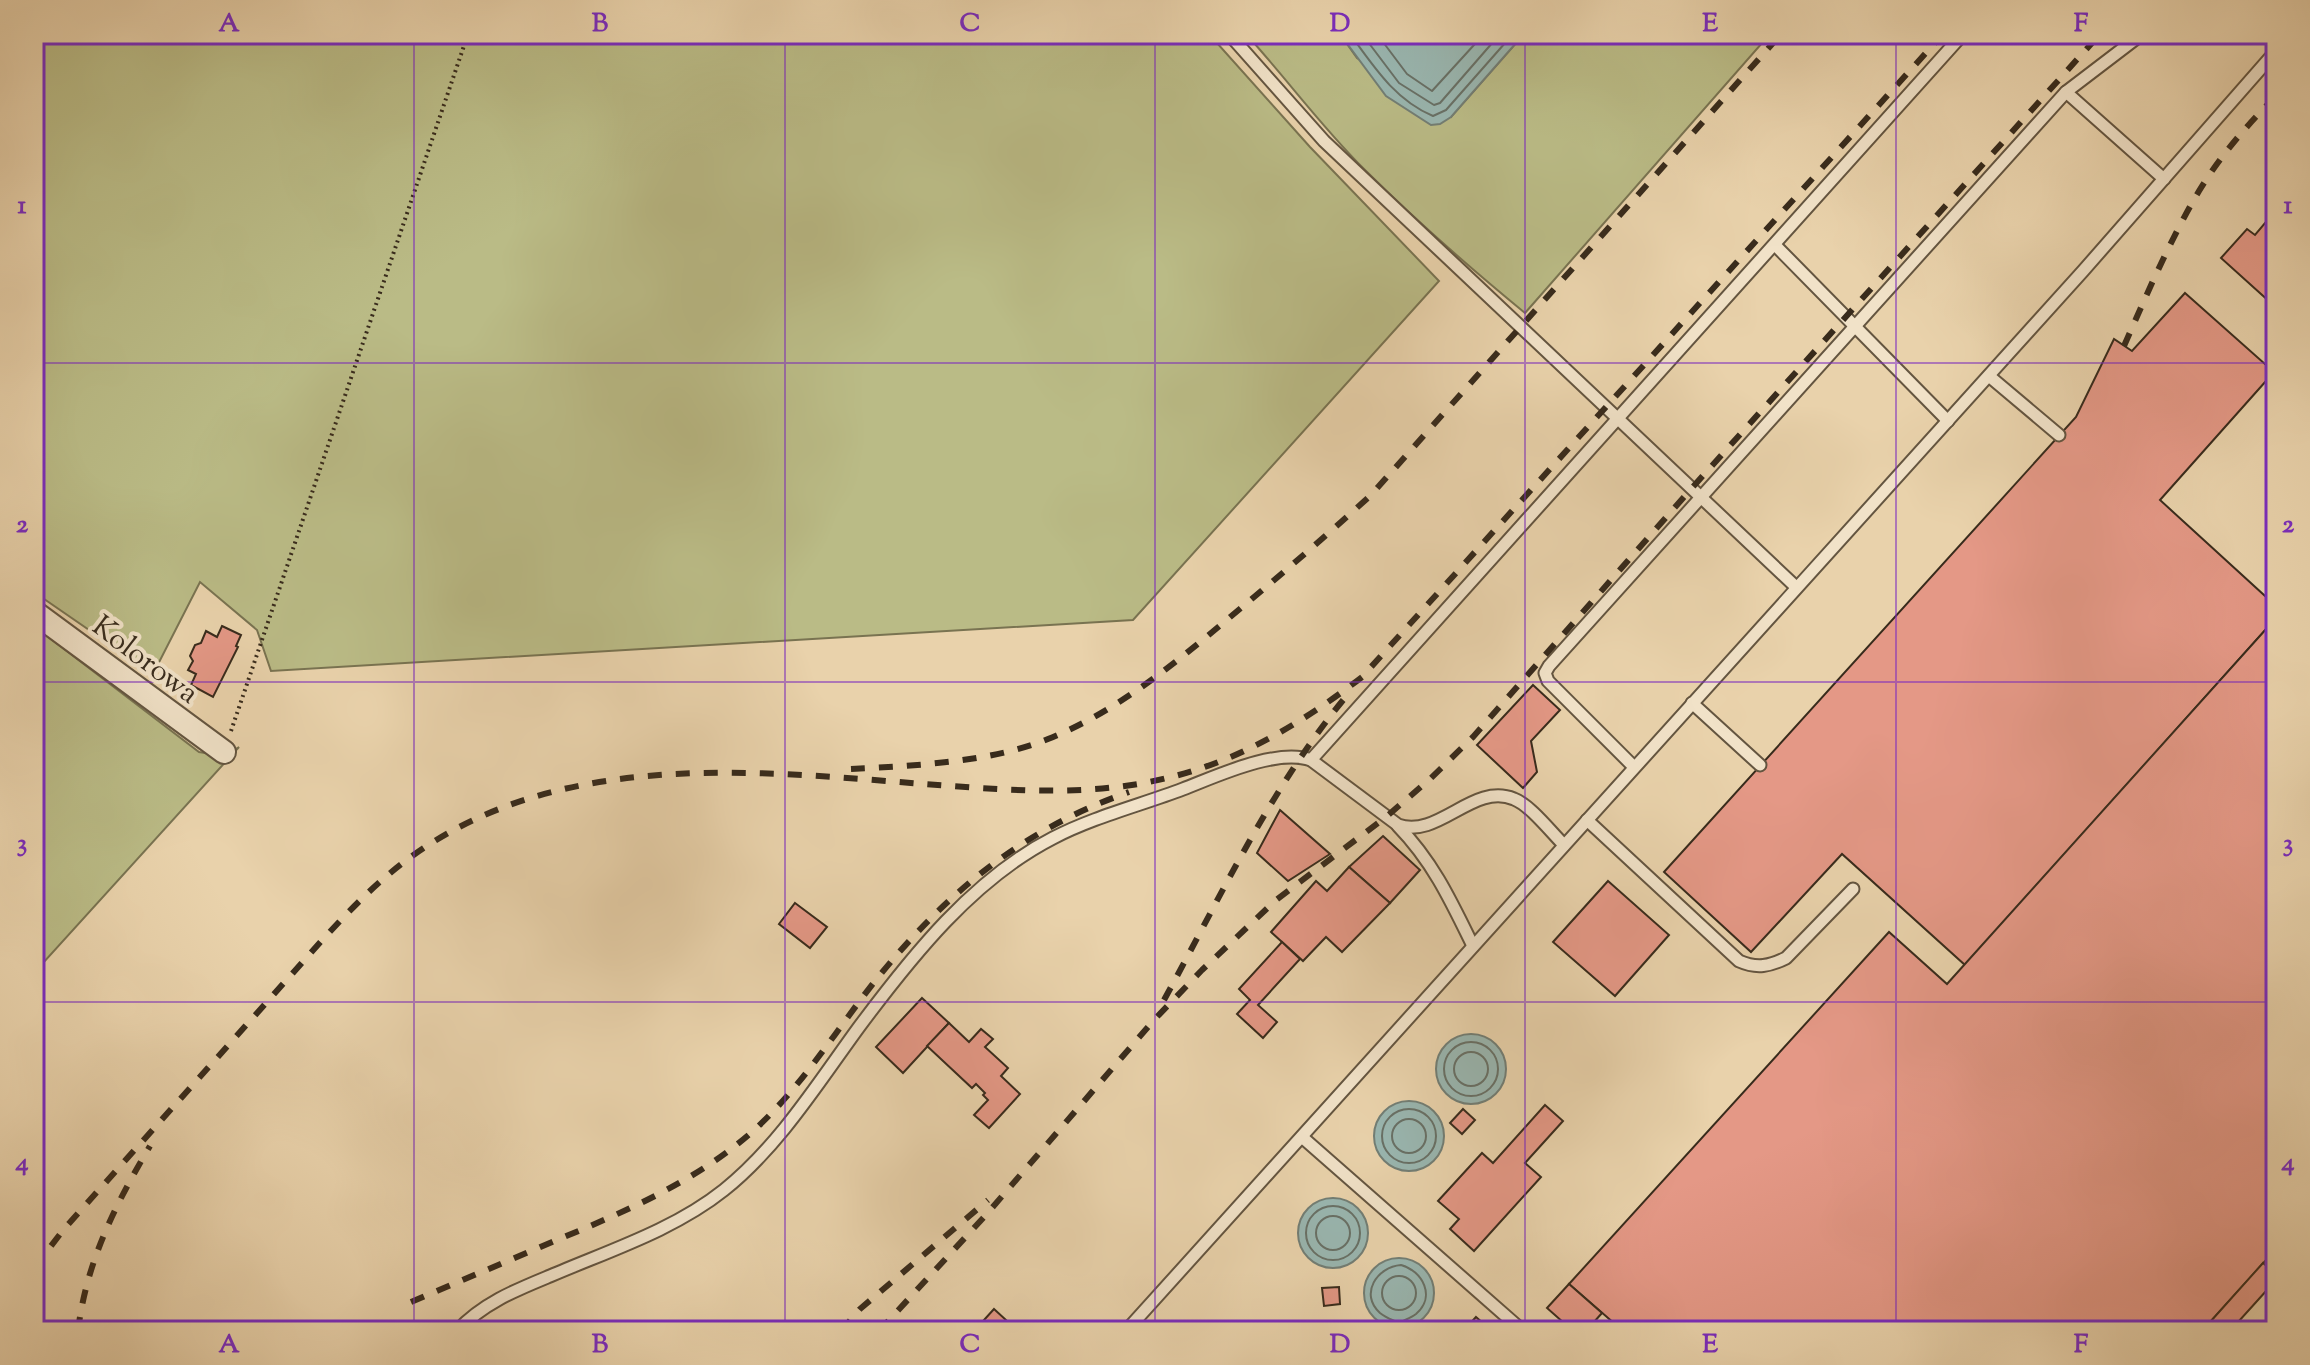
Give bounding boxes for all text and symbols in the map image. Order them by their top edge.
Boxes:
text: A [218,6,240,43]
text: B [592,6,609,43]
text: C [960,6,980,43]
text: D [1330,6,1350,43]
text: E [1702,6,1718,43]
text: F [2074,6,2089,43]
text: 1 [18,188,27,225]
text: 1 [2284,188,2293,225]
text: 2 [16,507,29,544]
text: 2 [2282,507,2295,544]
street label: Kolorowa [82,606,207,716]
text: 3 [17,826,27,863]
text: 3 [2283,826,2293,863]
text: 4 [14,1145,29,1182]
text: 4 [2280,1145,2295,1182]
text: A [218,1327,240,1364]
text: B [592,1327,609,1364]
text: C [960,1327,980,1364]
text: D [1330,1327,1350,1364]
text: E [1702,1327,1718,1364]
text: F [2074,1327,2089,1364]

